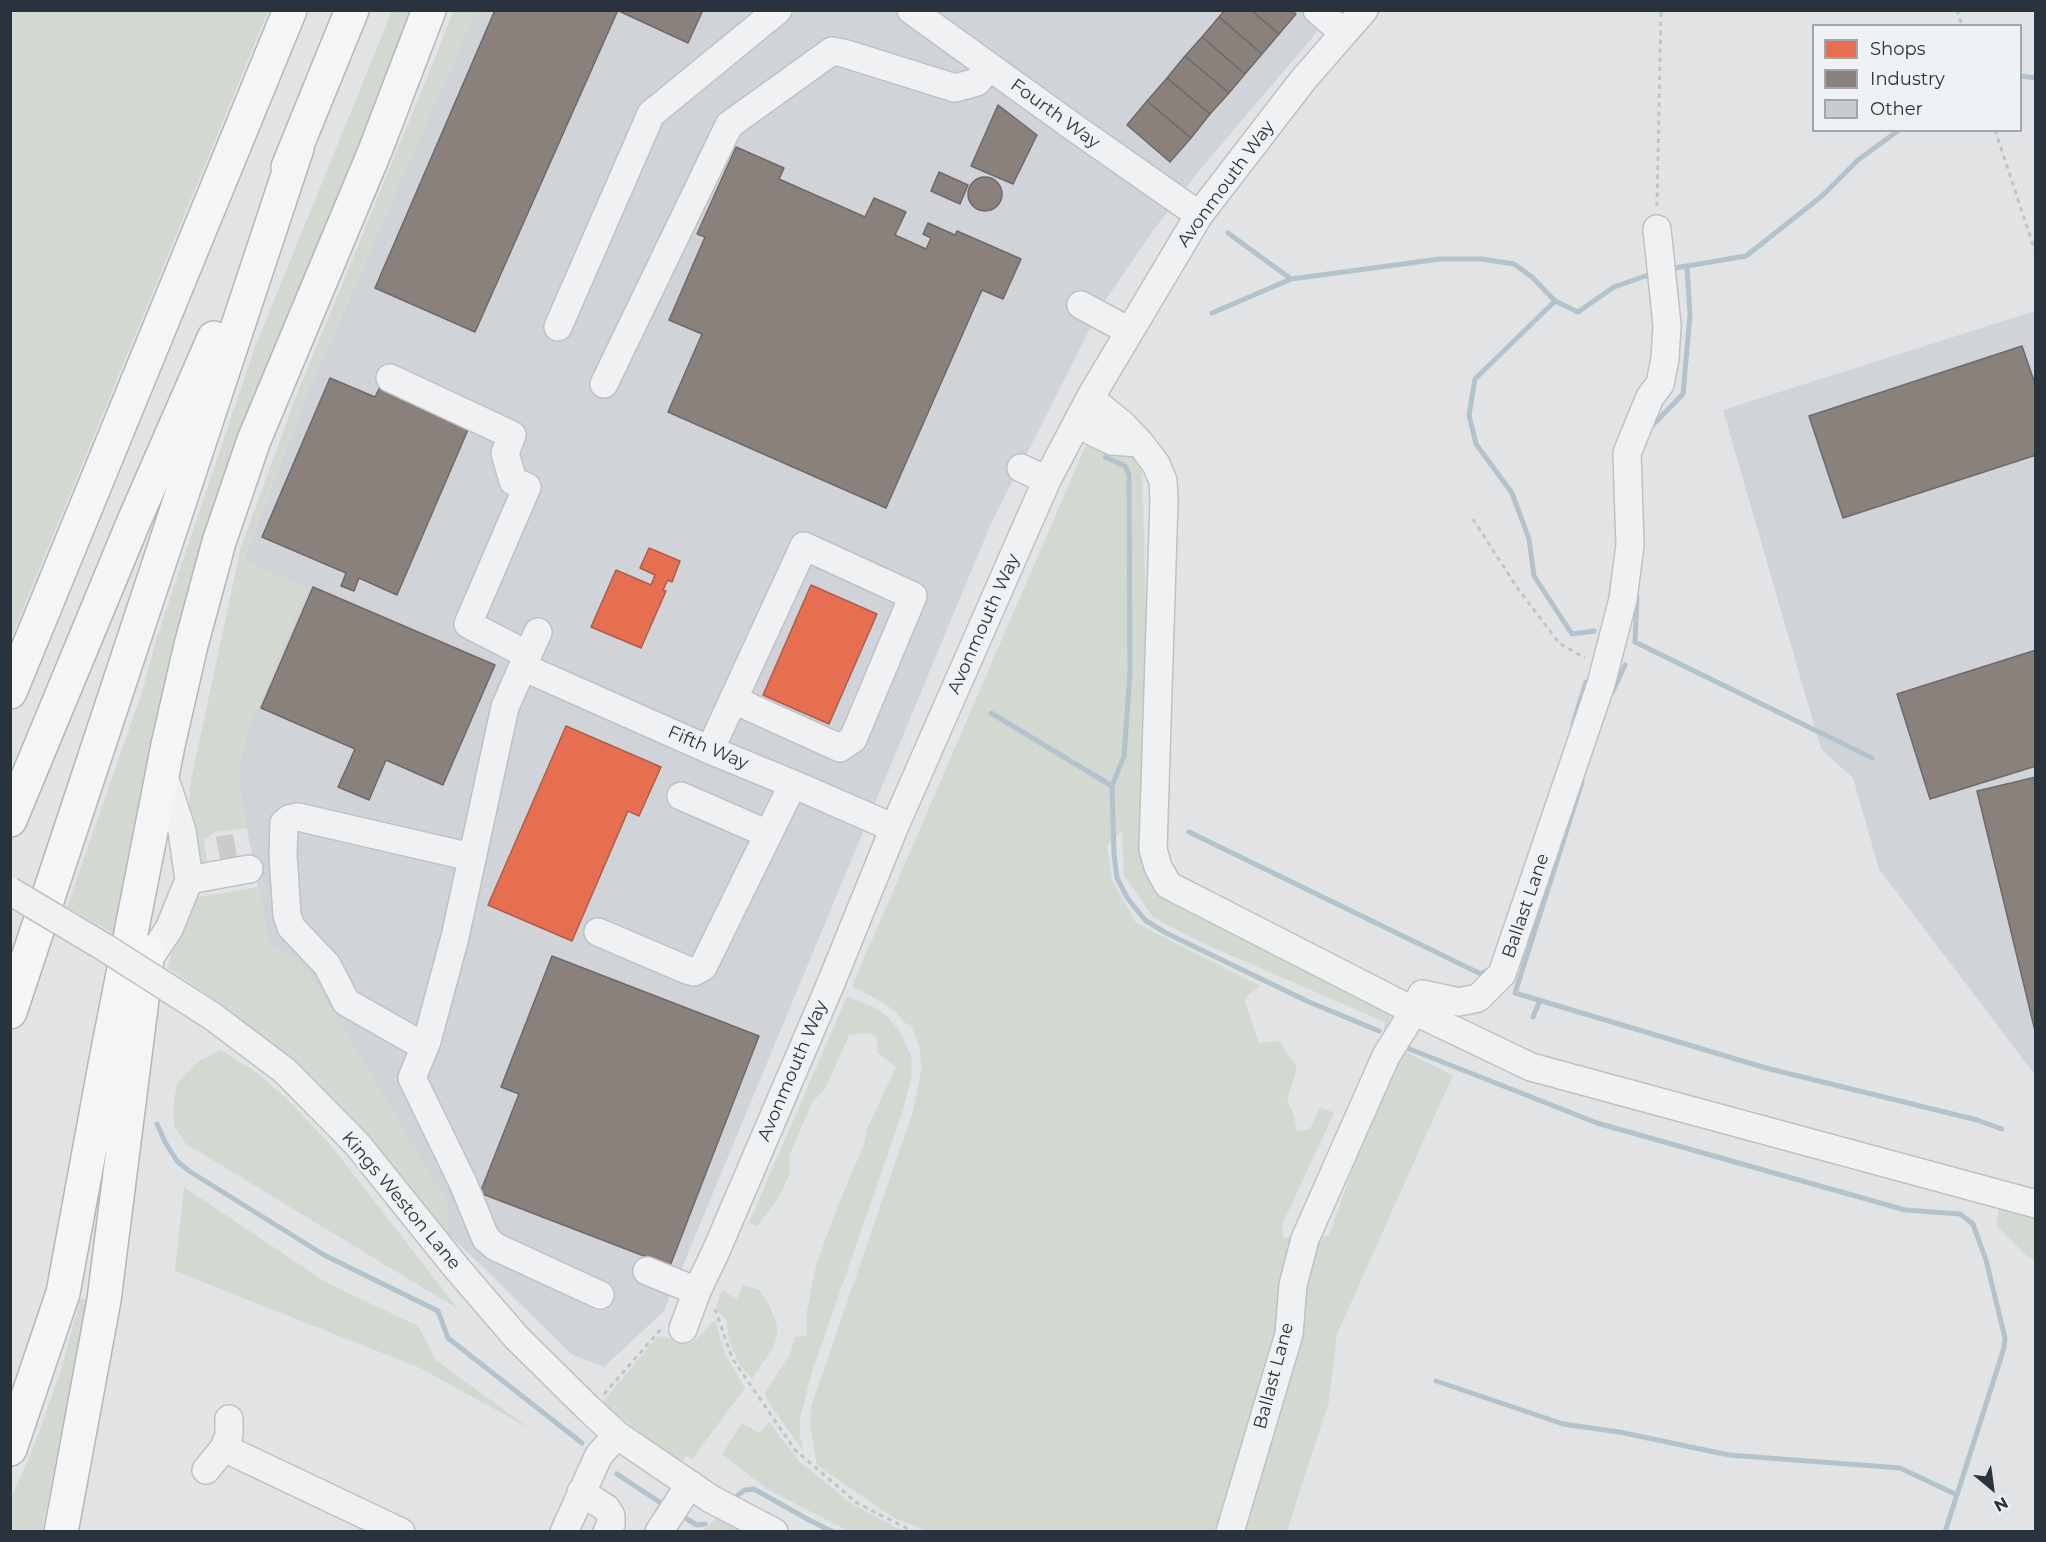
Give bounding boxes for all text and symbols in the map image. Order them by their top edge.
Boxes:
legend [1812,24,2022,132]
text: Shops [1870,38,1926,60]
text: Industry [1870,68,1945,90]
street label: Fourth Way [1006,74,1104,154]
text: Other [1870,98,1923,120]
street label: Avonmouth Way [1173,117,1279,251]
street label: Avonmouth Way [943,551,1025,697]
street label: Fifth Way [664,721,752,775]
street label: Ballast Lane [1498,851,1554,961]
street label: Avonmouth Way [754,997,832,1145]
street label: Kings Weston Lane [337,1128,465,1274]
street label: Ballast Lane [1249,1320,1299,1432]
north arrow [1962,1458,2022,1518]
text: N [1991,1493,2011,1516]

